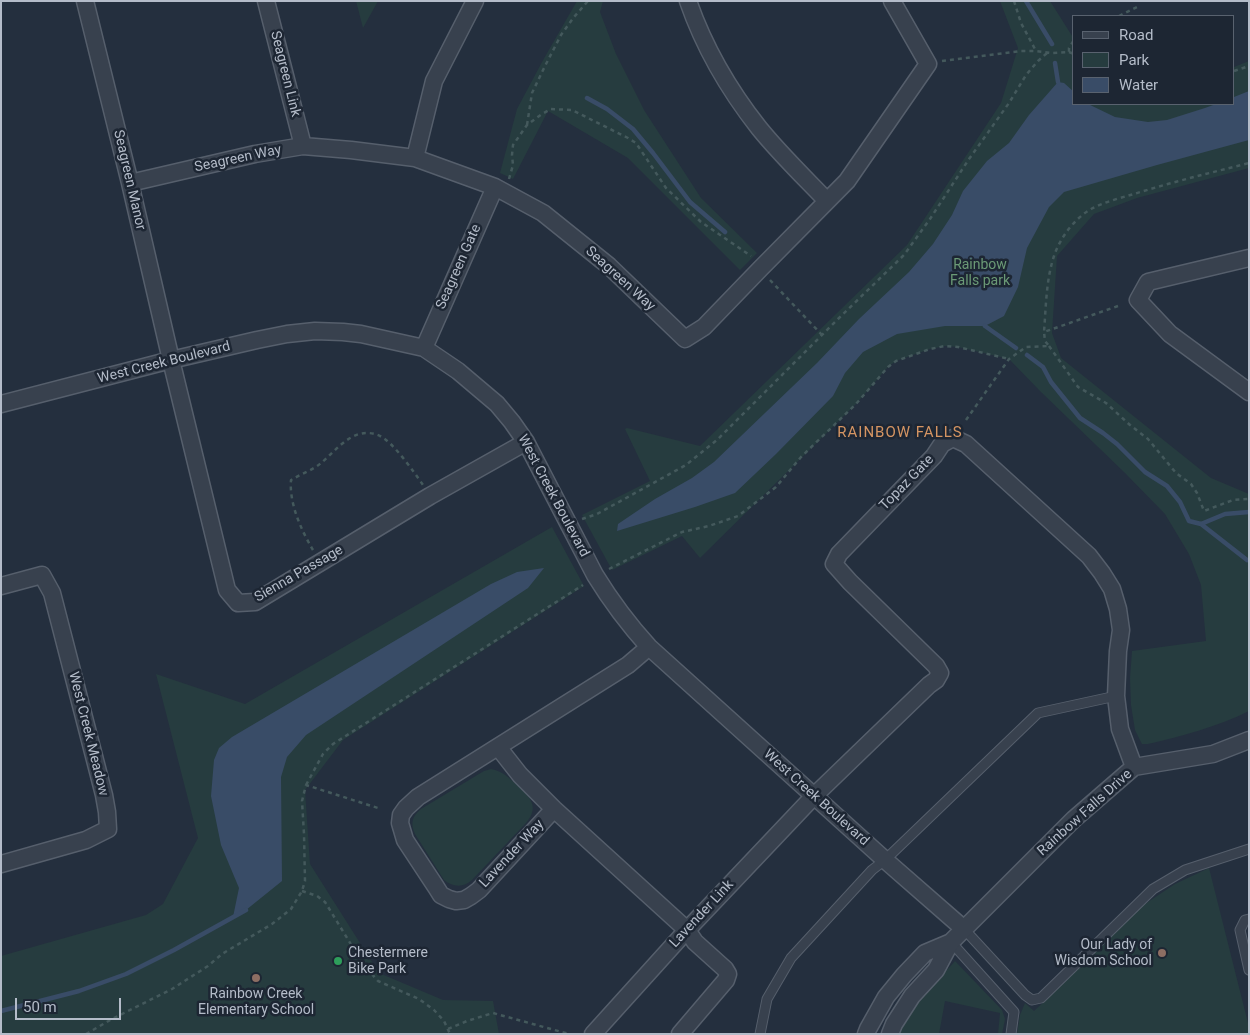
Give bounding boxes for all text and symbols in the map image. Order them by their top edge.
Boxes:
legend [1072,15,1235,105]
text: Road [1119,26,1153,44]
street label: Seagreen Link [266,29,304,119]
text: Park [1119,51,1149,69]
text: Water [1119,76,1158,94]
street label: Seagreen Manor [109,128,149,232]
street label: Seagreen Way [193,142,283,176]
street label: Seagreen Gate [433,222,485,312]
street label: Seagreen Way [582,243,658,315]
park label: Rainbow Falls park [950,257,1010,290]
street label: West Creek Boulevard [96,338,232,388]
district label: RAINBOW FALLS [836,424,964,442]
street label: West Creek Boulevard [514,432,592,560]
street label: Topaz Gate [876,452,938,514]
street label: Sienna Passage [252,542,346,606]
street label: West Creek Meadow [64,670,112,798]
street label: West Creek Boulevard [760,746,872,850]
street label: Rainbow Falls Drive [1034,766,1136,860]
street label: Lavender Way [476,817,548,891]
street label: Lavender Link [666,877,738,951]
place label: Our Lady of Wisdom School [1055,937,1152,970]
place label: Chestermere Bike Park [348,945,428,978]
marker: Our Lady of Wisdom School [1156,947,1168,959]
marker: Chestermere Bike Park [332,955,344,967]
marker: Rainbow Creek Elementary School [250,972,262,984]
place label: Rainbow Creek Elementary School [198,986,314,1019]
scale bar [18,988,124,1020]
text: 50 m [23,998,57,1016]

